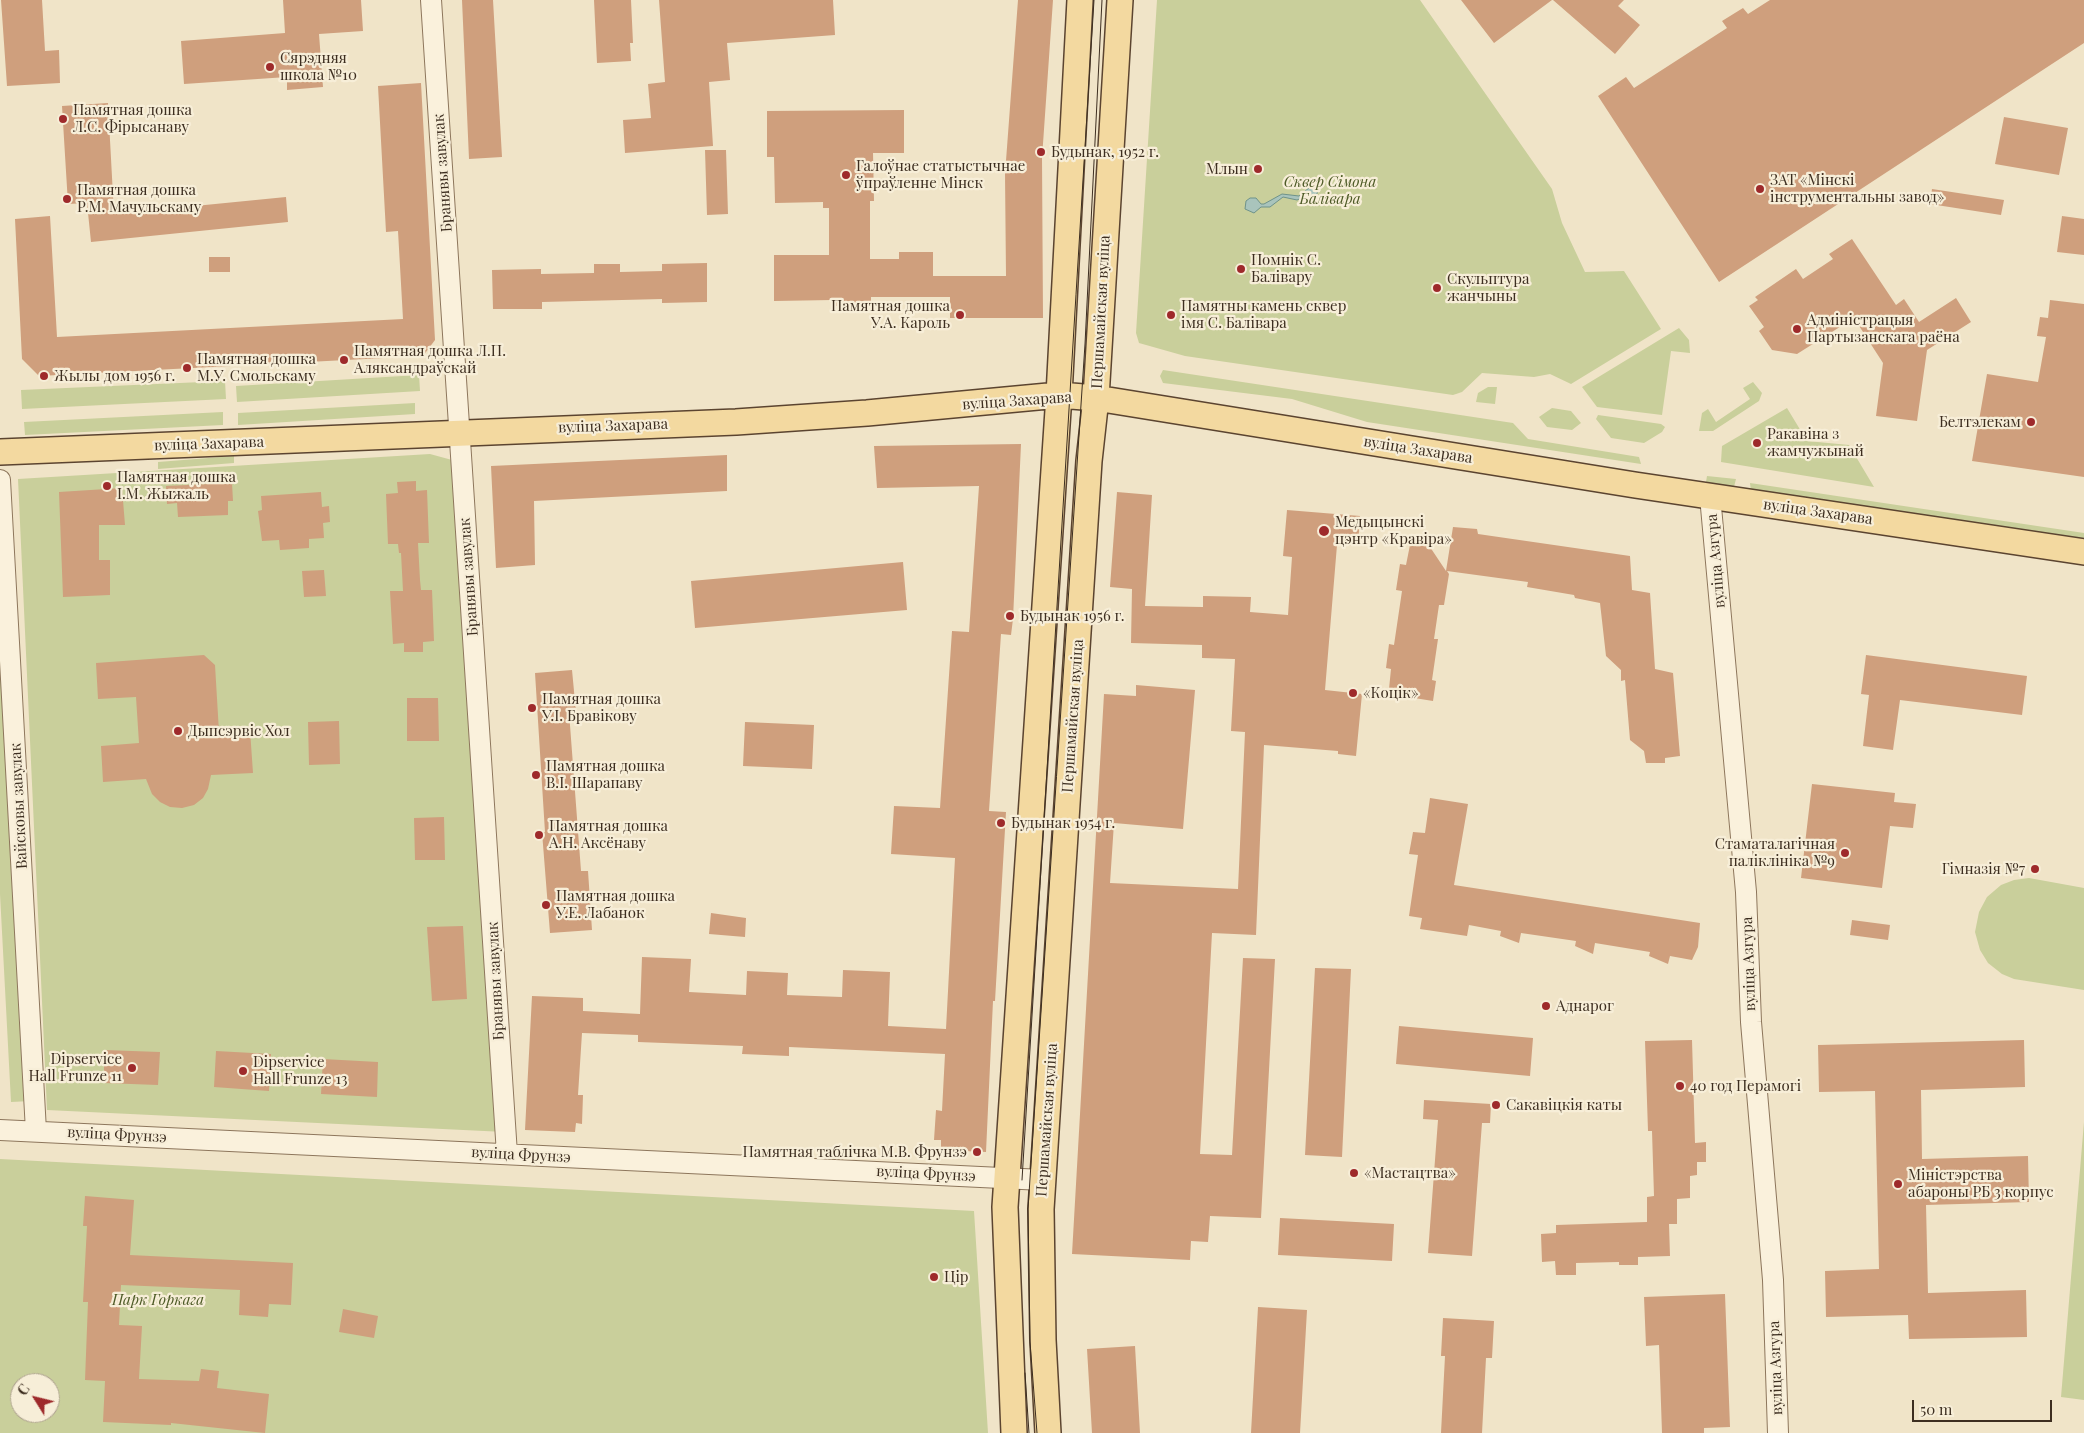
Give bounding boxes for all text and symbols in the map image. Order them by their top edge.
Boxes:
place label: Сярэдняя школа №10 [280,49,357,84]
marker: Сярэдняя школа №10 [264,61,276,73]
place label: Памятная дошка Л.С. Фірысанаву [73,101,192,136]
marker: Памятная дошка Л.С. Фірысанаву [57,113,69,125]
street label: Бранявы завулак [430,113,456,233]
place label: Будынак, 1952 г. [1051,143,1159,161]
marker: Будынак, 1952 г. [1035,146,1047,158]
place label: Галоўнае статыстычнае ўпраўленне Мінск [856,157,1025,192]
place label: Млын [1206,160,1248,178]
marker: Млын [1252,163,1264,175]
marker: Галоўнае статыстычнае ўпраўленне Мінск [840,169,852,181]
place label: ЗАТ «Мінскі інструментальны завод» [1770,171,1944,206]
park label: Сквер Сімона Балівара [1284,173,1376,208]
place label: Памятная дошка Р.М. Мачульскаму [77,181,201,216]
marker: ЗАТ «Мінскі інструментальны завод» [1754,183,1766,195]
marker: Памятная дошка Р.М. Мачульскаму [61,193,73,205]
street label: Першамайская вуліца [1088,235,1114,389]
place label: Помнік С. Балівару [1251,251,1321,286]
marker: Помнік С. Балівару [1235,263,1247,275]
place label: Скульптура жанчыны [1447,270,1529,305]
marker: Скульптура жанчыны [1431,282,1443,294]
place label: Памятная дошка У.А. Кароль [831,297,950,332]
place label: Памятны камень сквер імя С. Балівара [1181,297,1346,332]
marker: Памятная дошка У.А. Кароль [954,309,966,321]
marker: Памятны камень сквер імя С. Балівара [1165,309,1177,321]
place label: Адміністрацыя Партызанскага раёна [1807,311,1960,346]
marker: Адміністрацыя Партызанскага раёна [1791,323,1803,335]
place label: Памятная дошка Л.П. Аляксандраўскай [354,342,506,377]
place label: Памятная дошка М.У. Смольскаму [197,350,316,385]
marker: Памятная дошка Л.П. Аляксандраўскай [338,354,350,366]
marker: Памятная дошка М.У. Смольскаму [181,362,193,374]
place label: Жылы дом 1956 г. [54,367,175,385]
marker: Жылы дом 1956 г. [38,370,50,382]
street label: вуліца Захарава [961,388,1073,414]
place label: Белтэлекам [1939,413,2021,431]
street label: вуліца Захарава [558,415,668,437]
marker: Белтэлекам [2025,416,2037,428]
place label: Ракавіна з жамчужынай [1767,425,1864,460]
street label: вуліца Захарава [154,433,264,455]
street label: вуліца Захарава [1362,433,1474,467]
marker: Ракавіна з жамчужынай [1751,437,1763,449]
place label: Памятная дошка І.М. Жыжаль [117,468,236,503]
marker: Памятная дошка І.М. Жыжаль [101,480,113,492]
street label: вуліца Захарава [1762,495,1874,529]
place label: Медыцынскі цэнтр «Кравіра» [1335,513,1452,548]
street label: вуліца Азгура [1703,513,1729,609]
street label: Бранявы завулак [456,517,482,637]
marker: Медыцынскі цэнтр «Кравіра» [1317,524,1331,538]
place label: Будынак 1956 г. [1020,607,1125,625]
marker: Будынак 1956 г. [1004,610,1016,622]
street label: Першамайская вуліца [1059,639,1087,793]
place label: «Коцік» [1363,684,1418,702]
marker: «Коцік» [1347,687,1359,699]
place label: Памятная дошка У.І. Бравікову [542,690,661,725]
marker: Памятная дошка У.І. Бравікову [526,702,538,714]
place label: Дыпсэрвіс Хол [188,722,290,740]
marker: Дыпсэрвіс Хол [172,725,184,737]
street label: Вайсковы завулак [7,742,31,870]
place label: Памятная дошка В.І. Шарапаву [546,757,665,792]
marker: Памятная дошка В.І. Шарапаву [530,769,542,781]
place label: Будынак 1954 г. [1011,814,1115,832]
place label: Памятная дошка А.Н. Аксёнаву [549,817,668,852]
marker: Будынак 1954 г. [995,817,1007,829]
marker: Памятная дошка А.Н. Аксёнаву [533,829,545,841]
place label: Стаматалагічная паліклініка №9 [1715,835,1835,870]
marker: Стаматалагічная паліклініка №9 [1839,847,1851,859]
place label: Гімназія №7 [1942,860,2025,878]
marker: Гімназія №7 [2029,863,2041,875]
place label: Памятная дошка У.Е. Лабанок [556,887,675,922]
marker: Памятная дошка У.Е. Лабанок [540,899,552,911]
street label: вуліца Азгура [1738,916,1760,1012]
street label: Бранявы завулак [484,921,508,1041]
place label: Аднарог [1556,997,1614,1015]
marker: Аднарог [1540,1000,1552,1012]
street label: Першамайская вуліца [1033,1043,1061,1197]
place label: Dipservice Hall Frunze 11 [28,1050,122,1085]
place label: Dipservice Hall Frunze 13 [253,1053,347,1088]
marker: Dipservice Hall Frunze 11 [126,1062,138,1074]
marker: Dipservice Hall Frunze 13 [237,1065,249,1077]
place label: 40 год Перамогі [1690,1077,1801,1095]
marker: 40 год Перамогі [1674,1080,1686,1092]
place label: Сакавіцкія каты [1506,1096,1622,1114]
marker: Сакавіцкія каты [1490,1099,1502,1111]
street label: вуліца Фрунзэ [67,1123,167,1147]
street label: вуліца Фрунзэ [471,1143,571,1167]
place label: Памятная таблічка М.В. Фрунзэ [743,1143,967,1161]
marker: Памятная таблічка М.В. Фрунзэ [971,1146,983,1158]
street label: вуліца Фрунзэ [876,1162,976,1186]
place label: «Мастацтва» [1364,1164,1456,1182]
place label: Міністэрства абароны РБ 3 корпус [1908,1166,2054,1201]
marker: «Мастацтва» [1348,1167,1360,1179]
marker: Міністэрства абароны РБ 3 корпус [1892,1178,1904,1190]
place label: Цір [944,1268,969,1286]
marker: Цір [928,1271,940,1283]
park label: Парк Горкага [112,1291,204,1309]
street label: вуліца Азгура [1765,1320,1787,1416]
north arrow [10,1373,60,1423]
text: С [13,1380,34,1399]
scale bar [1914,1390,2054,1422]
text: 50 m [1920,1399,1952,1419]

